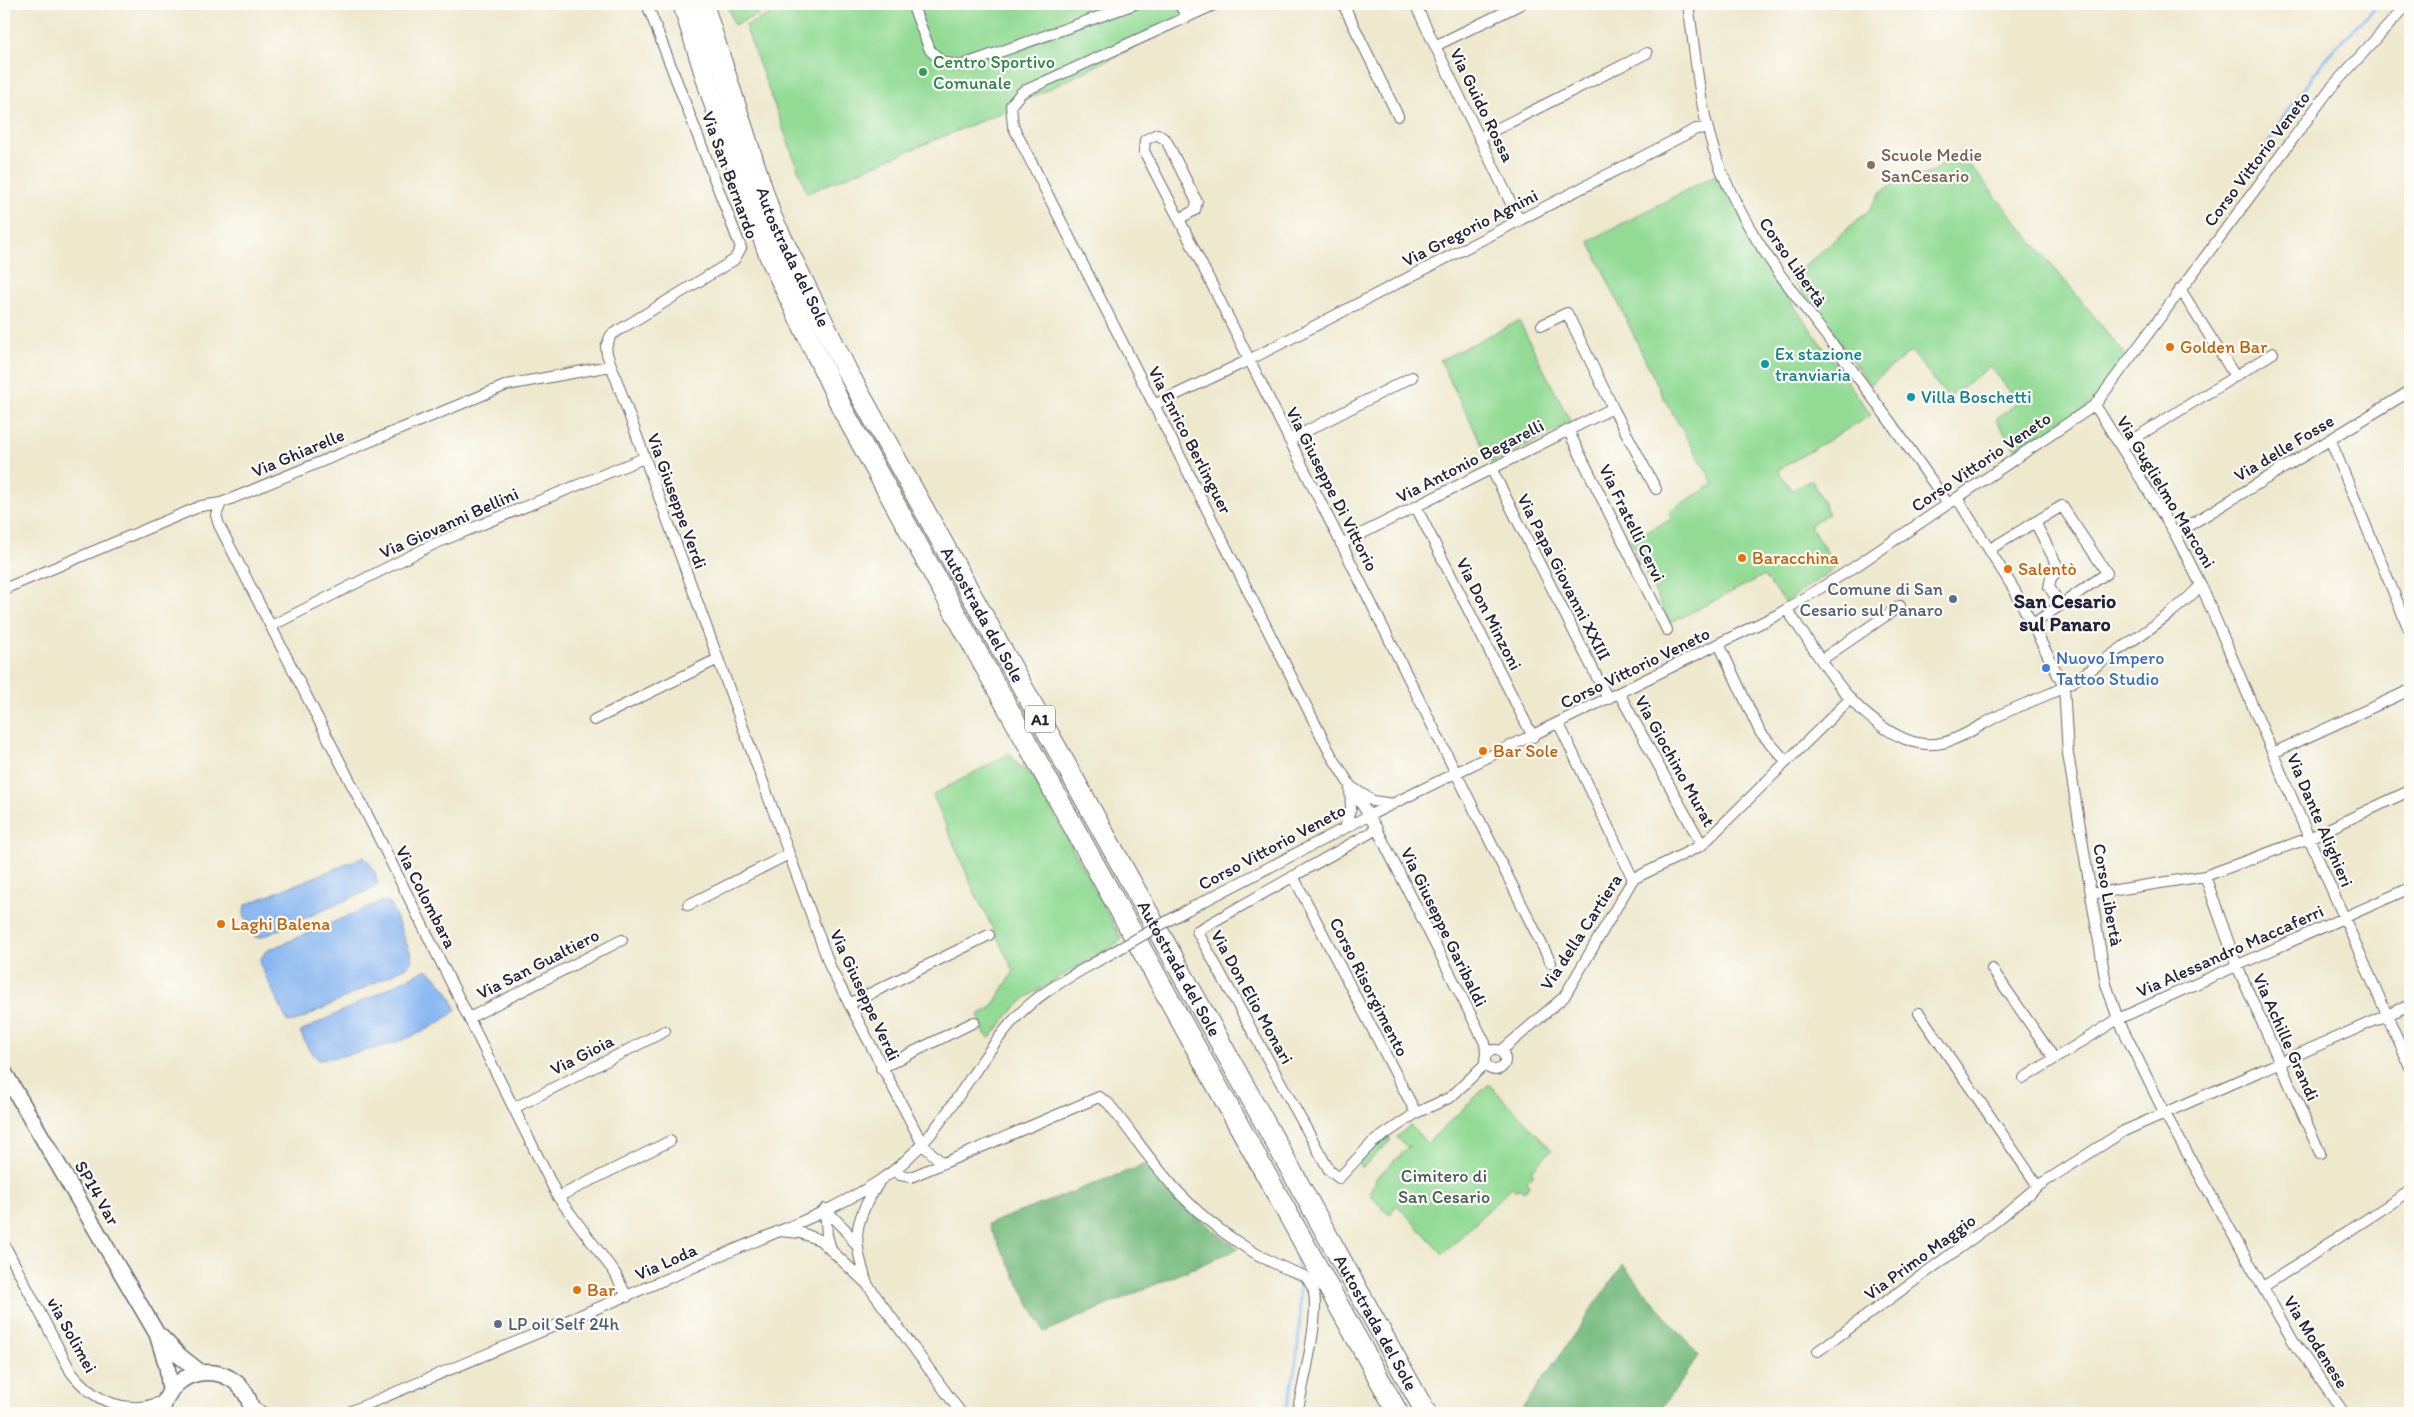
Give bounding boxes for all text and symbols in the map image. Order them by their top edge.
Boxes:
street label: Via Guido Rossa [1445,44,1519,166]
place label: Centro Sportivo Comunale [933,51,1055,94]
marker: Centro Sportivo Comunale [917,66,929,78]
street label: Corso Vittorio Veneto [2199,87,2315,231]
street label: Via San Bernardo [697,108,763,242]
place label: Scuole Medie SanCesario [1881,144,1982,187]
marker: Scuole Medie SanCesario [1865,159,1877,171]
street label: Autostrada del Sole [751,184,835,331]
street label: Via Gregorio Agnini [1398,184,1542,272]
street label: Corso Libertà [1754,213,1832,311]
place label: Golden Bar [2180,336,2268,358]
marker: Golden Bar [2164,341,2176,353]
place label: Ex stazione tranviaria [1775,343,1862,386]
marker: Ex stazione tranviaria [1759,358,1771,370]
street label: Via Enrico Berlinguer [1143,362,1237,518]
place label: Villa Boschetti [1921,386,2032,408]
marker: Villa Boschetti [1905,391,1917,403]
street label: Via Giuseppe Di Vittorio [1281,403,1383,575]
street label: Corso Vittorio Veneto [1907,407,2055,517]
street label: Via delle Fosse [2230,410,2338,486]
street label: Via Guglielmo Marconi [2112,412,2220,572]
street label: Via Antonio Begarelli [1393,414,1547,508]
street label: Via Ghiarelle [248,424,348,482]
street label: Via Giuseppe Verdi [642,430,712,572]
street label: Via Fratelli Cervi [1594,461,1670,585]
street label: Via Giovanni Bellini [376,482,522,564]
street label: Via Papa Giovanni XXIII [1512,490,1616,664]
street label: Autostrada del Sole [936,543,1029,686]
place label: Baracchina [1752,547,1839,569]
marker: Baracchina [1736,552,1748,564]
street label: Via Don Minzoni [1451,554,1527,674]
place label: Salentò [2018,558,2077,580]
marker: Salentò [2002,563,2014,575]
place label: Comune di San Cesario sul Panaro [1799,578,1943,621]
district label: San Cesario sul Panaro [2014,589,2116,636]
marker: Comune di San Cesario sul Panaro [1947,593,1959,605]
street label: Corso Vittorio Veneto [1557,622,1713,714]
place label: Nuovo Impero Tattoo Studio [2056,647,2164,690]
marker: Nuovo Impero Tattoo Studio [2040,662,2052,674]
street label: Via Giochino Murat [1630,691,1720,831]
road number: A1 [1025,706,1055,732]
place label: Bar Sole [1493,740,1558,762]
marker: Bar Sole [1477,745,1489,757]
street label: Via Dante Alighieri [2282,750,2358,890]
street label: Corso Vittorio Veneto [1195,799,1349,895]
street label: Via Colombara [391,842,462,953]
street label: Corso Libertà [2088,842,2128,949]
street label: Via Giuseppe Garibaldi [1396,844,1492,1010]
street label: Via della Cartiera [1535,870,1627,994]
street label: Autostrada del Sole [1133,897,1226,1041]
street label: Via Alessandro Maccaferri [2133,900,2327,1002]
place label: Laghi Balena [231,913,330,935]
street label: Corso Risorgimento [1324,914,1414,1060]
marker: Laghi Balena [215,918,227,930]
street label: Via San Gualtiero [473,924,603,1004]
street label: Via Giuseppe Verdi [825,926,905,1064]
street label: Via Don Elio Monari [1206,926,1298,1068]
street label: Via Achille Grandi [2248,970,2324,1104]
street label: Via Gioia [547,1029,618,1080]
street label: SP14 Var [70,1157,125,1230]
park label: Cimitero di San Cesario [1398,1165,1490,1208]
street label: Via Primo Maggio [1860,1209,1980,1305]
street label: Via Loda [632,1238,701,1285]
street label: Autostrada del Sole [1329,1251,1422,1395]
place label: Bar [587,1279,616,1301]
marker: Bar [571,1284,583,1296]
street label: Via Modenese [2279,1292,2353,1392]
street label: via Solimei [42,1293,102,1377]
place label: LP oil Self 24h [508,1313,619,1335]
marker: LP oil Self 24h [492,1318,504,1330]

